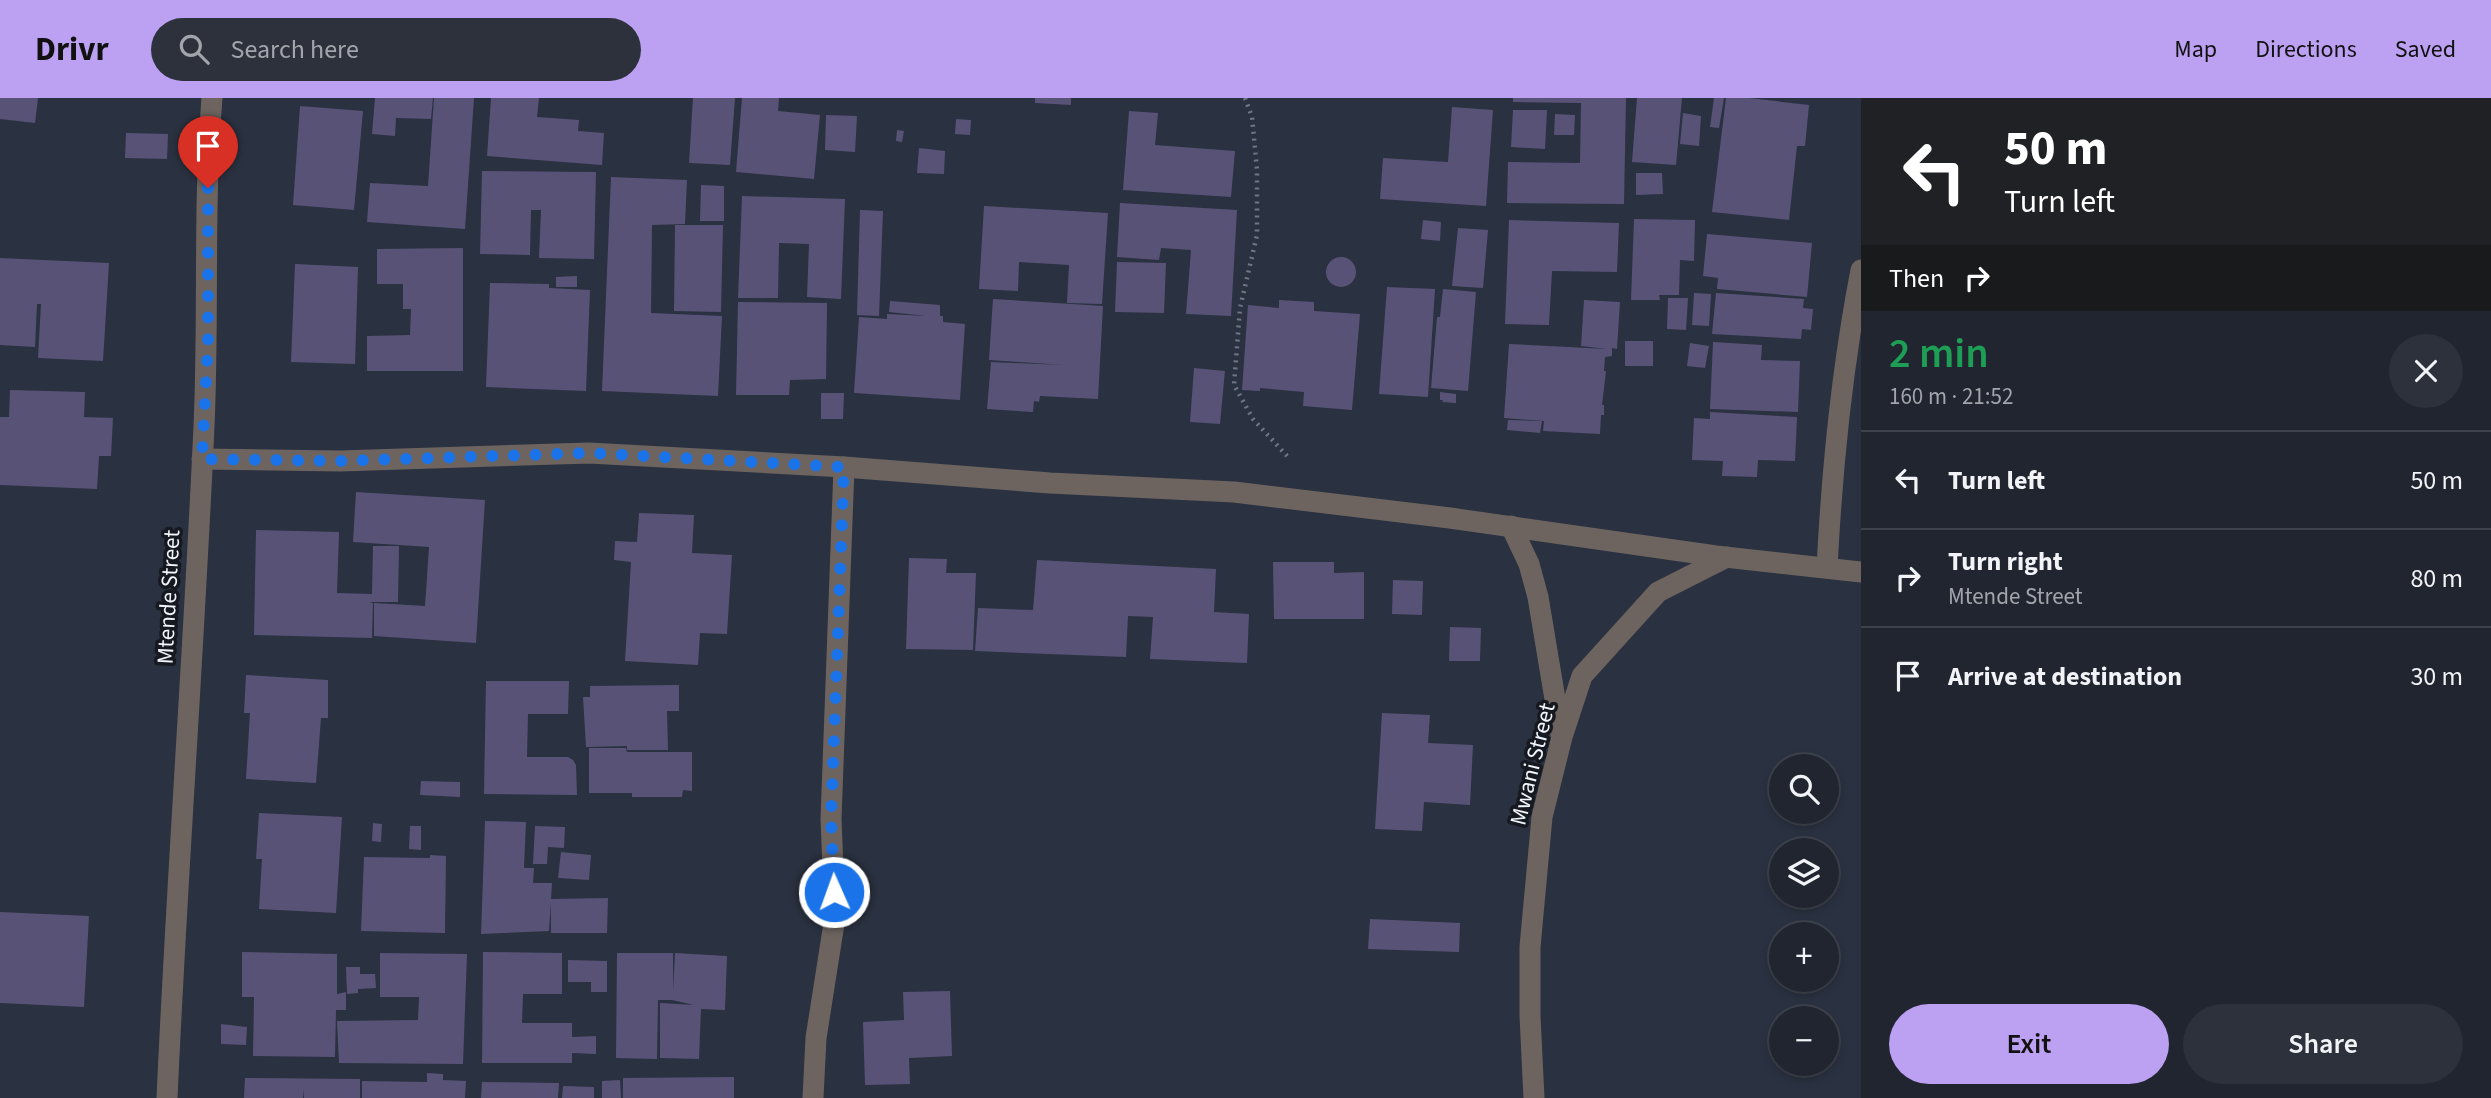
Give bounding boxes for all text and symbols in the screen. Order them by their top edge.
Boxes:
search box [151,18,641,81]
text: Drivr [35,26,109,73]
icon: search [175,30,213,68]
text: Search here [231,31,359,68]
text: Map [2174,32,2217,67]
text: Directions [2255,32,2357,67]
text: Saved [2395,32,2456,67]
text: 50 m [2004,114,2108,184]
pin [178,116,238,188]
icon: left [1889,126,1980,217]
icon: arrive [189,127,227,165]
text: Turn left [2004,179,2115,225]
icon: right [1958,259,1996,297]
text: Then [1889,260,1944,297]
text: 2 min [1889,324,1989,384]
button: close [2389,334,2463,408]
text: 160 m · 21:52 [1889,380,2013,413]
icon: left [1889,461,1927,499]
text: Turn left [1948,462,2045,499]
text: 50 m [2410,462,2463,499]
street label: Mtende Street [149,529,189,665]
text: Turn right [1948,543,2063,580]
icon: right [1889,559,1927,597]
text: 80 m [2410,560,2463,597]
text: Mtende Street [1948,580,2083,613]
icon: arrive [1889,657,1927,695]
text: Arrive at destination [1948,658,2182,695]
text: 30 m [2410,658,2463,695]
street label: Mwani Street [1501,699,1564,829]
map controls [1769,754,1839,1076]
button: search [1769,754,1839,824]
button: layers [1769,838,1839,908]
position arrow [797,855,871,929]
button: + [1769,922,1839,992]
button: Exit [1889,1004,2169,1084]
button: Share [2183,1004,2463,1084]
button: − [1769,1006,1839,1076]

